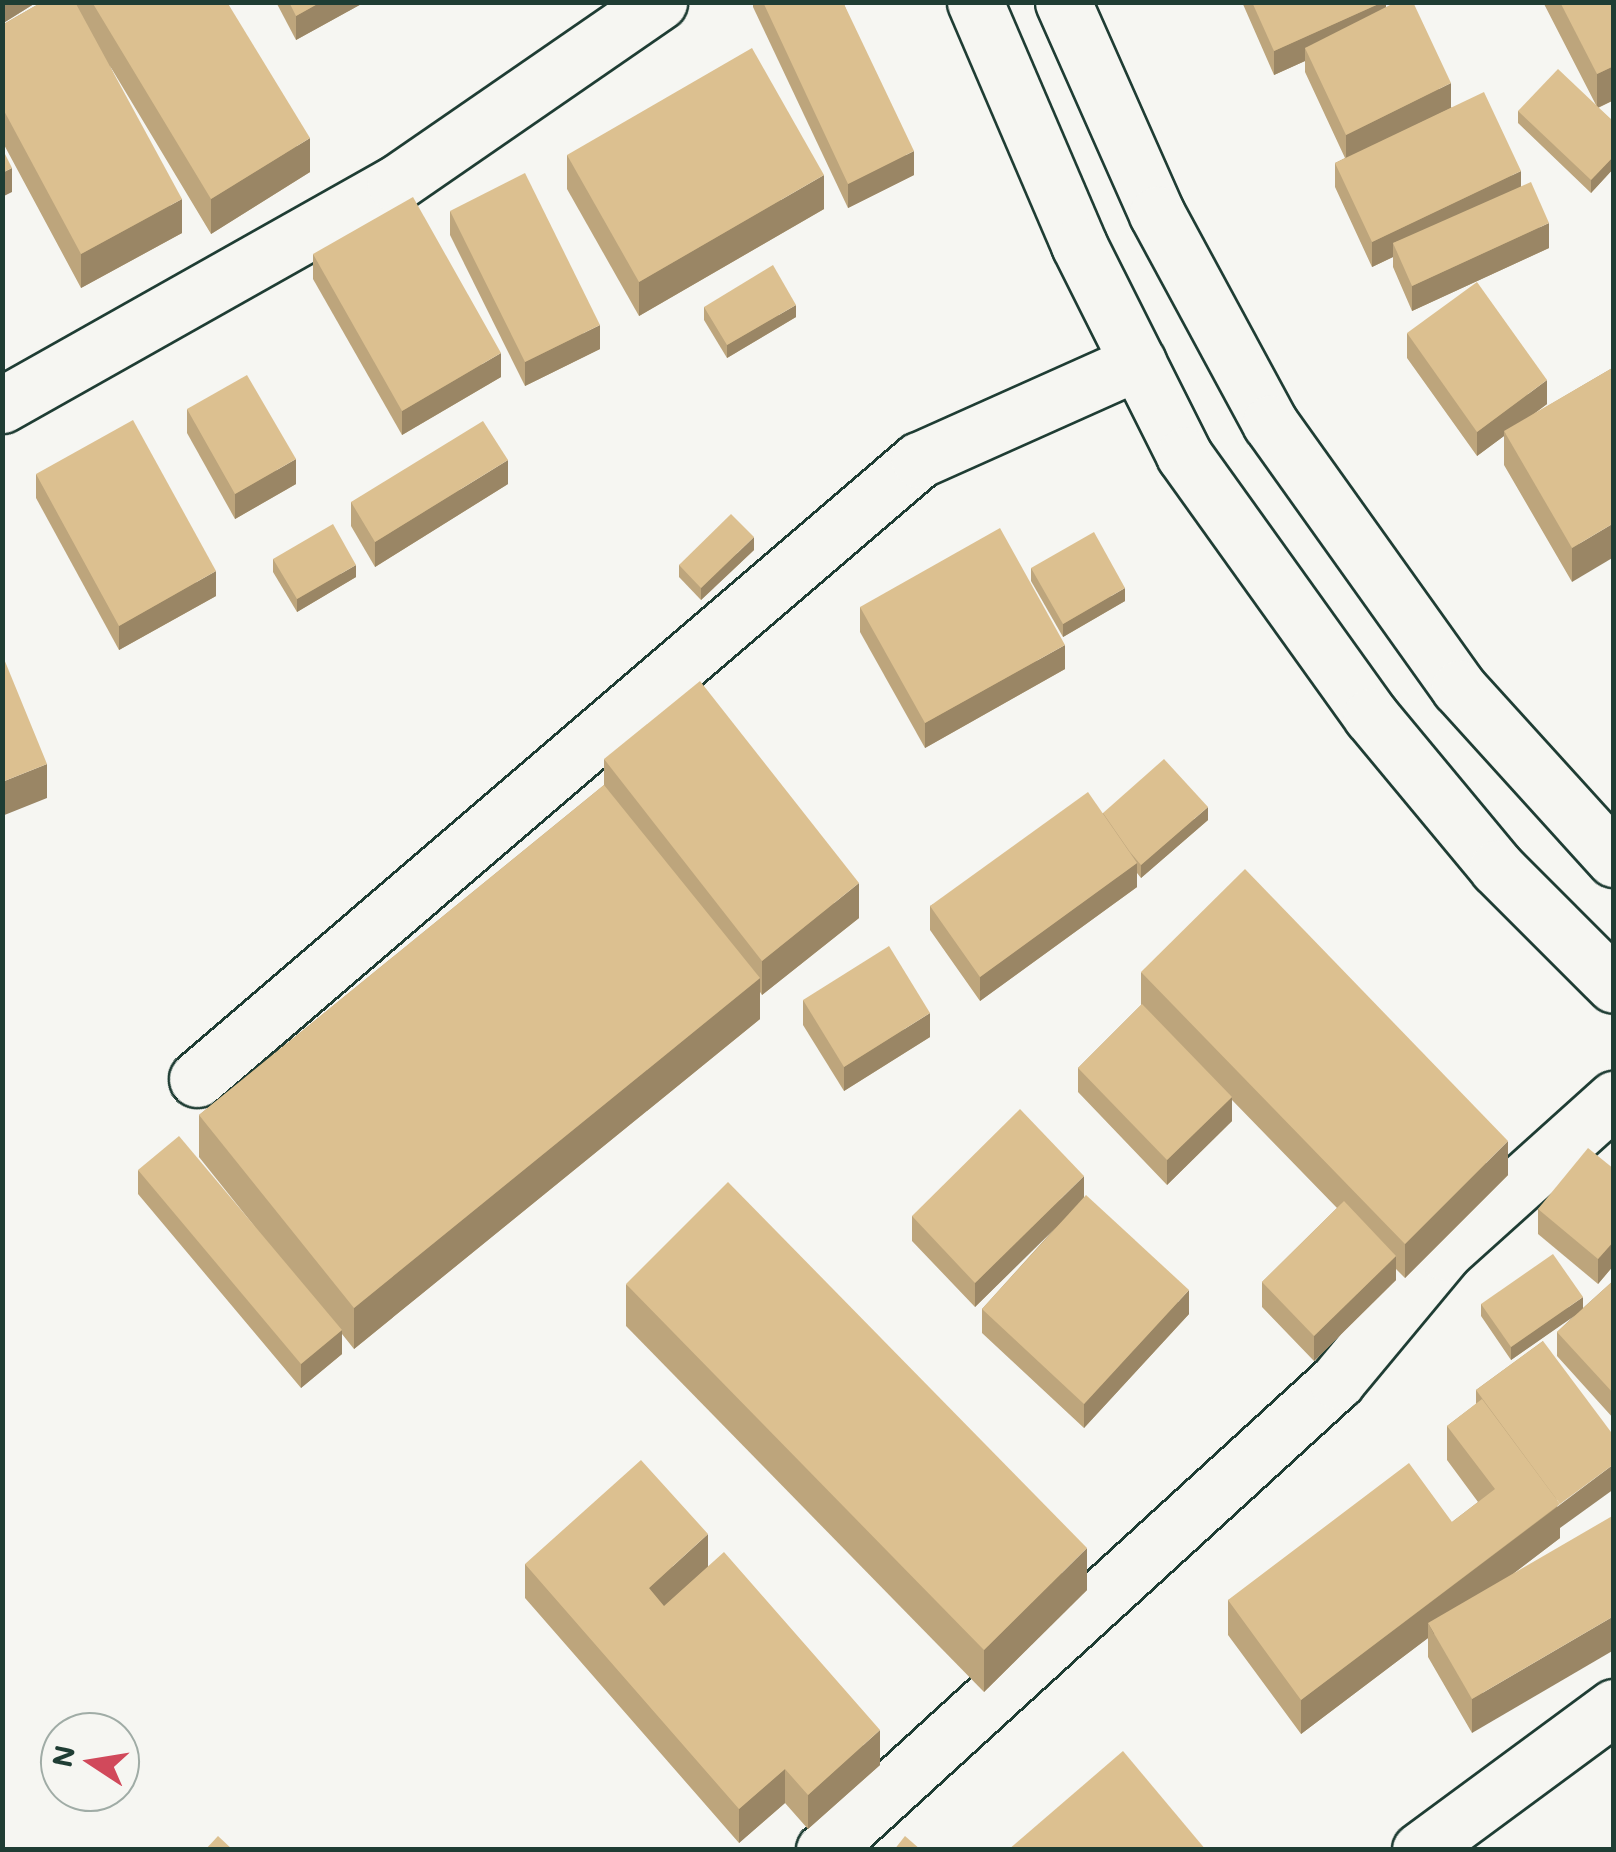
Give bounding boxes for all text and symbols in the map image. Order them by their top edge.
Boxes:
north arrow [40,1712,140,1812]
text: N [43,1742,82,1770]

